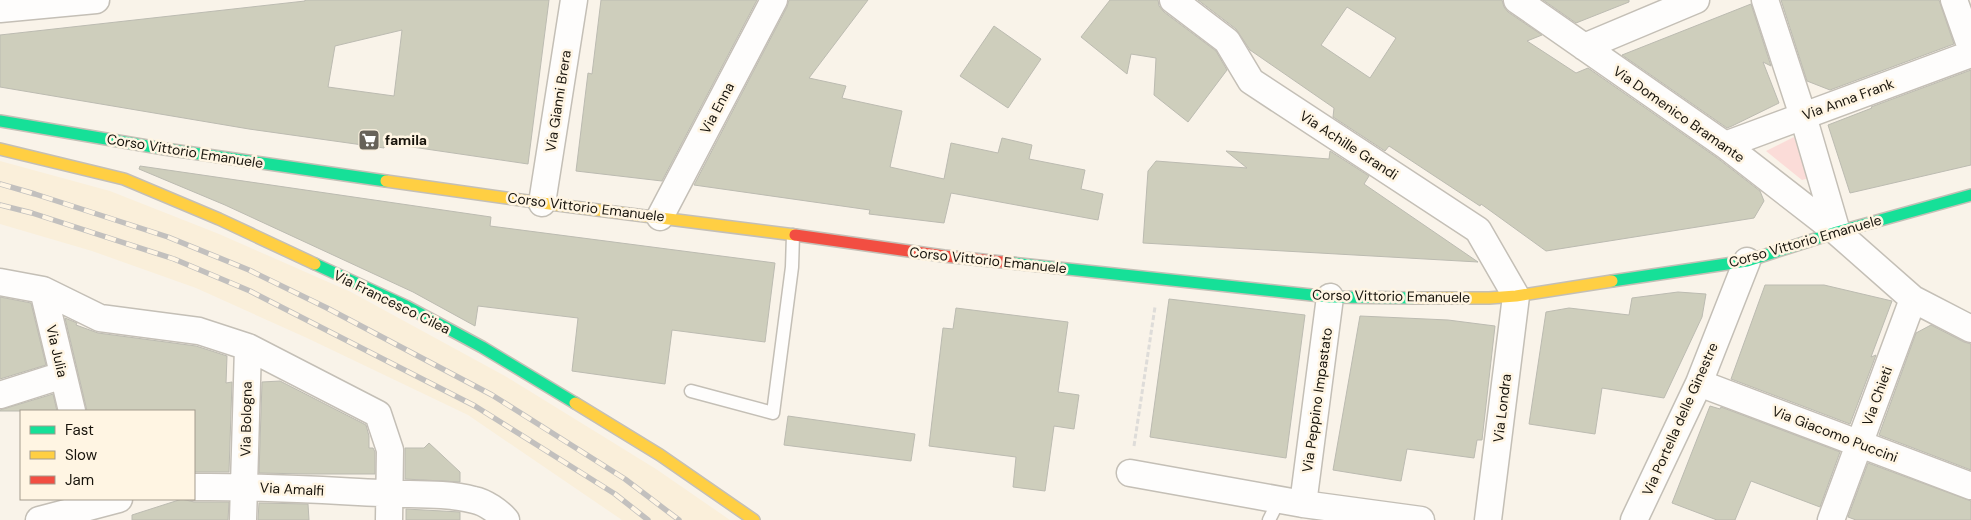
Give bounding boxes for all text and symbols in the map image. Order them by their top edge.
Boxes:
street label: Via Gianni Brera [541,49,575,153]
street label: Via Domenico Bramante [1610,62,1748,166]
street label: Via Anna Frank [1800,74,1896,124]
street label: Via Enna [696,79,738,137]
street label: Via Achille Grandi [1296,106,1402,184]
supermarket icon: famila [357,128,381,152]
street label: Corso Vittorio Emanuele [106,130,264,172]
place label: famila [385,131,427,149]
street label: Corso Vittorio Emanuele [506,188,666,226]
street label: Corso Vittorio Emanuele [1727,211,1883,271]
street label: Corso Vittorio Emanuele [908,243,1068,277]
street label: Via Francesco Cilea [331,266,453,338]
street label: Corso Vittorio Emanuele [1312,286,1470,306]
street label: Via Julia [42,323,72,379]
street label: Via Peppino Impastato [1298,326,1336,474]
street label: Via Portella delle Ginestre [1638,340,1722,498]
street label: Via Chieti [1858,364,1896,428]
street label: Via Londra [1489,373,1515,443]
street label: Via Bologna [236,381,256,457]
street label: Via Giacomo Puccini [1770,402,1900,466]
legend [20,410,195,500]
text: Fast [65,420,94,440]
text: Slow [65,445,98,465]
text: Jam [65,470,94,490]
street label: Via Amalfi [259,478,325,500]

